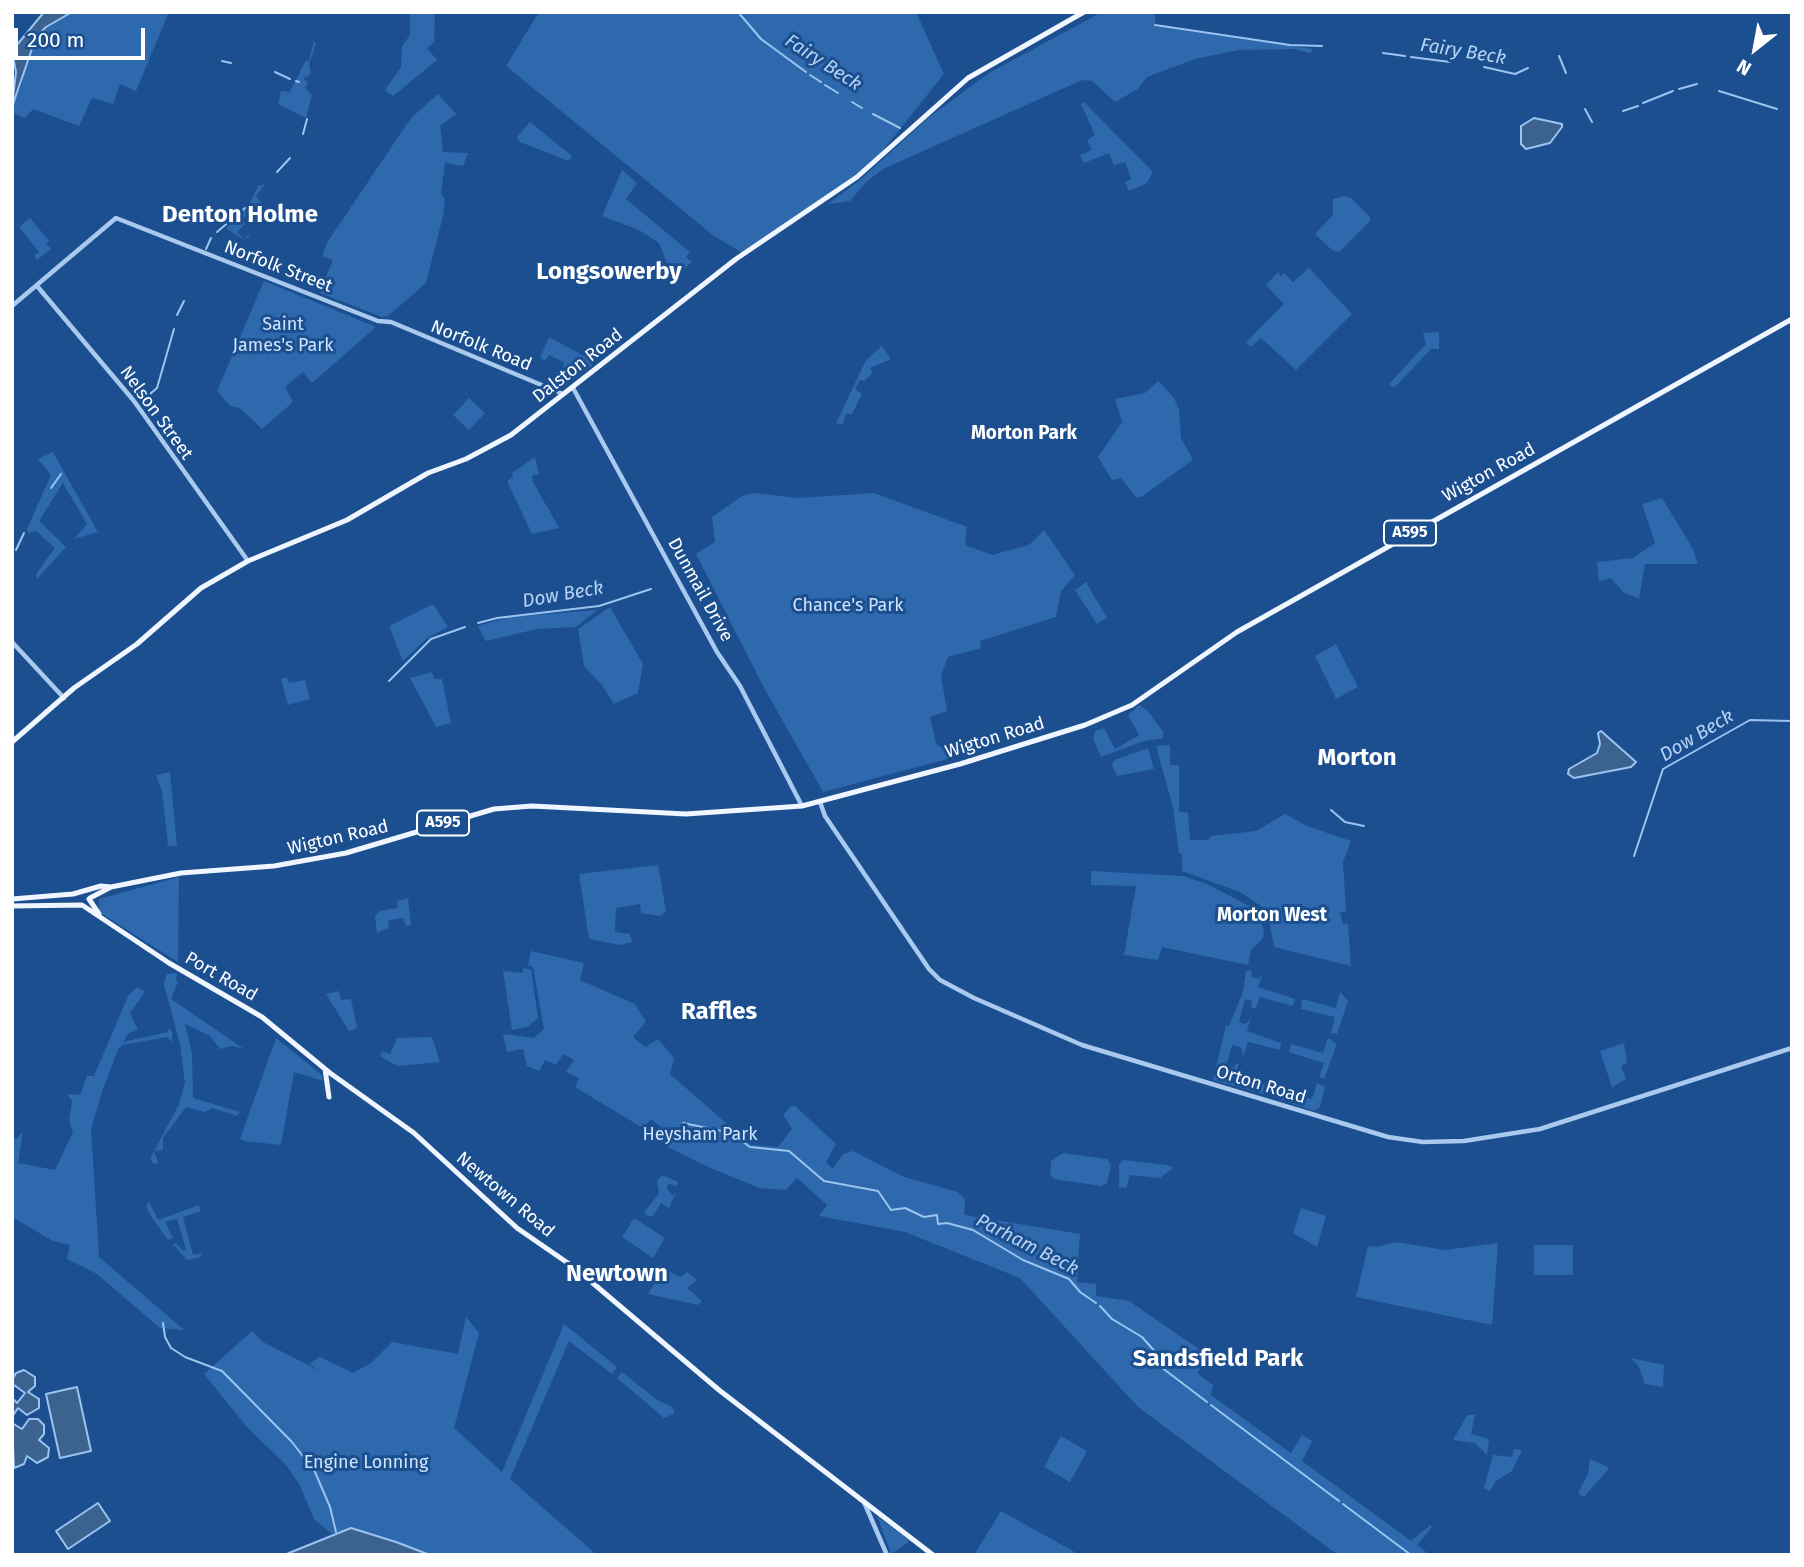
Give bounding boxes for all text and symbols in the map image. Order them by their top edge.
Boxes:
scale bar [18,14,149,58]
north arrow [1720,14,1790,84]
text: 200 m [27,27,84,53]
water label: Fairy Beck [780,30,866,96]
water label: Fairy Beck [1418,34,1508,70]
text: N [1733,54,1755,81]
district label: Denton Holme [162,201,318,229]
street label: Norfolk Street [221,236,335,298]
district label: Longsowerby [536,258,682,286]
park label: Saint James's Park [232,314,334,356]
street label: Norfolk Road [427,316,535,376]
street label: Dalston Road [529,324,627,408]
street label: Nelson Street [115,362,197,464]
district label: Morton Park [971,423,1077,445]
street label: Wigton Road [1439,439,1539,507]
road number: A595 [1384,520,1436,546]
street label: Dunmail Drive [663,534,737,646]
water label: Dow Beck [521,577,605,613]
park label: Chance's Park [792,595,904,617]
water label: Dow Beck [1656,705,1738,767]
street label: Wigton Road [943,713,1047,763]
district label: Morton [1317,744,1397,772]
road number: A595 [417,810,469,836]
street label: Wigton Road [285,816,391,860]
district label: Morton West [1217,905,1327,927]
street label: Port Road [181,948,261,1006]
district label: Raffles [681,998,757,1026]
street label: Orton Road [1213,1061,1309,1109]
park label: Heysham Park [642,1124,758,1146]
street label: Newtown Road [452,1148,558,1242]
water label: Parham Beck [972,1209,1082,1281]
district label: Newtown [566,1260,668,1288]
district label: Sandsfield Park [1133,1345,1303,1373]
park label: Engine Lonning [304,1452,428,1474]

